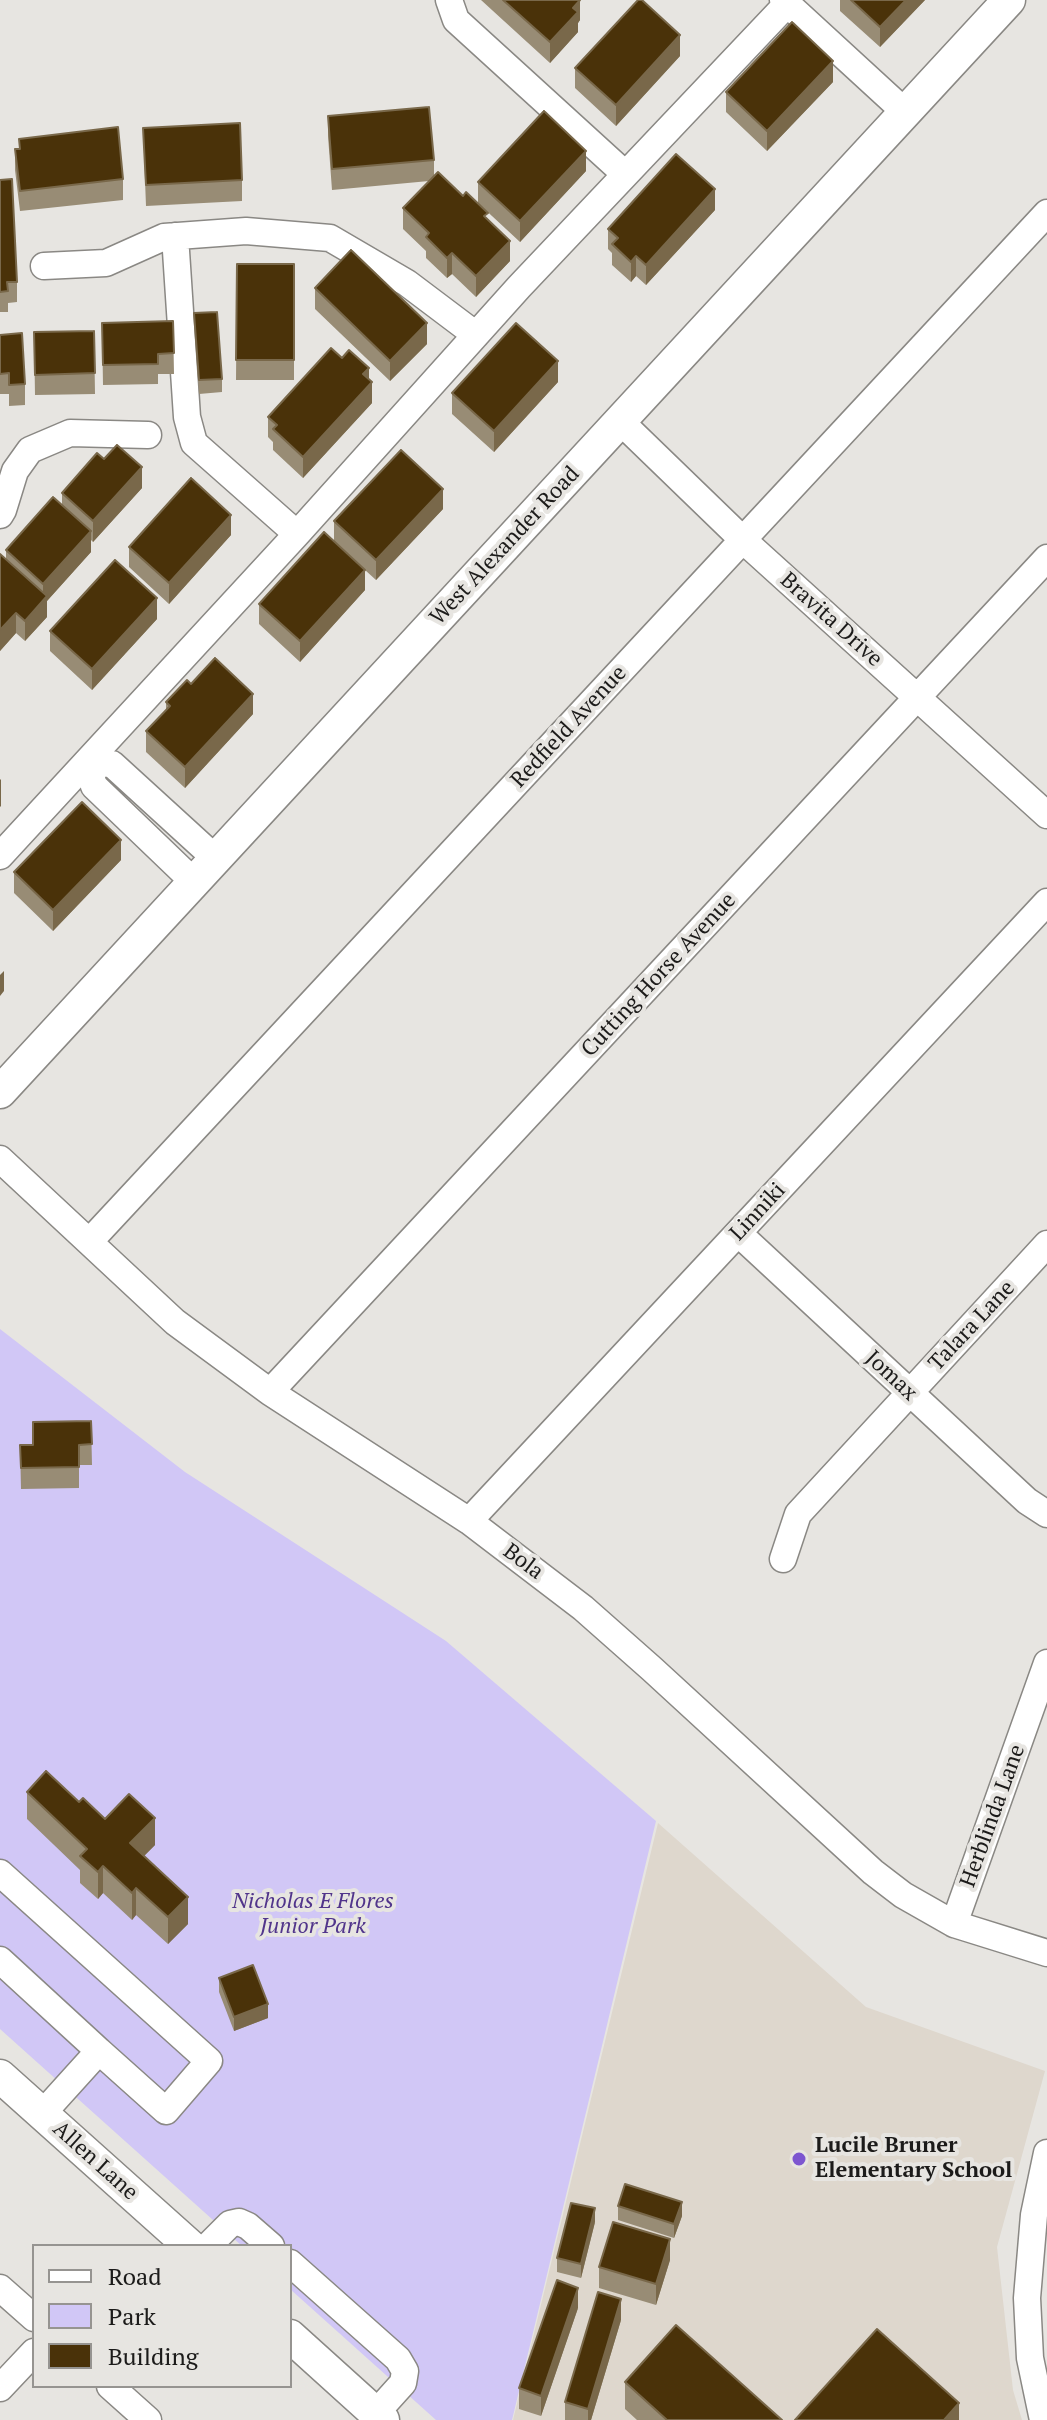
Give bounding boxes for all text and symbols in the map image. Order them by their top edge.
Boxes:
street label: West Alexander Road [425,461,585,631]
street label: Bravita Drive [775,567,887,673]
street label: Redfield Avenue [506,660,632,794]
street label: Cutting Horse Avenue [576,888,742,1062]
street label: Linniki [725,1178,791,1246]
street label: Talara Lane [923,1275,1021,1377]
street label: Jomax [860,1345,922,1407]
street label: Bola [498,1538,548,1586]
street label: Herblinda Lane [955,1741,1031,1891]
park label: Nicholas E Flores Junior Park [232,1889,394,1940]
street label: Allen Lane [47,2116,143,2206]
place label: Lucile Bruner Elementary School [815,2133,1012,2184]
marker: Lucile Bruner Elementary School [790,2150,808,2168]
legend [32,2244,292,2388]
text: Road [108,2260,162,2292]
text: Park [108,2300,156,2332]
text: Building [108,2340,198,2372]

